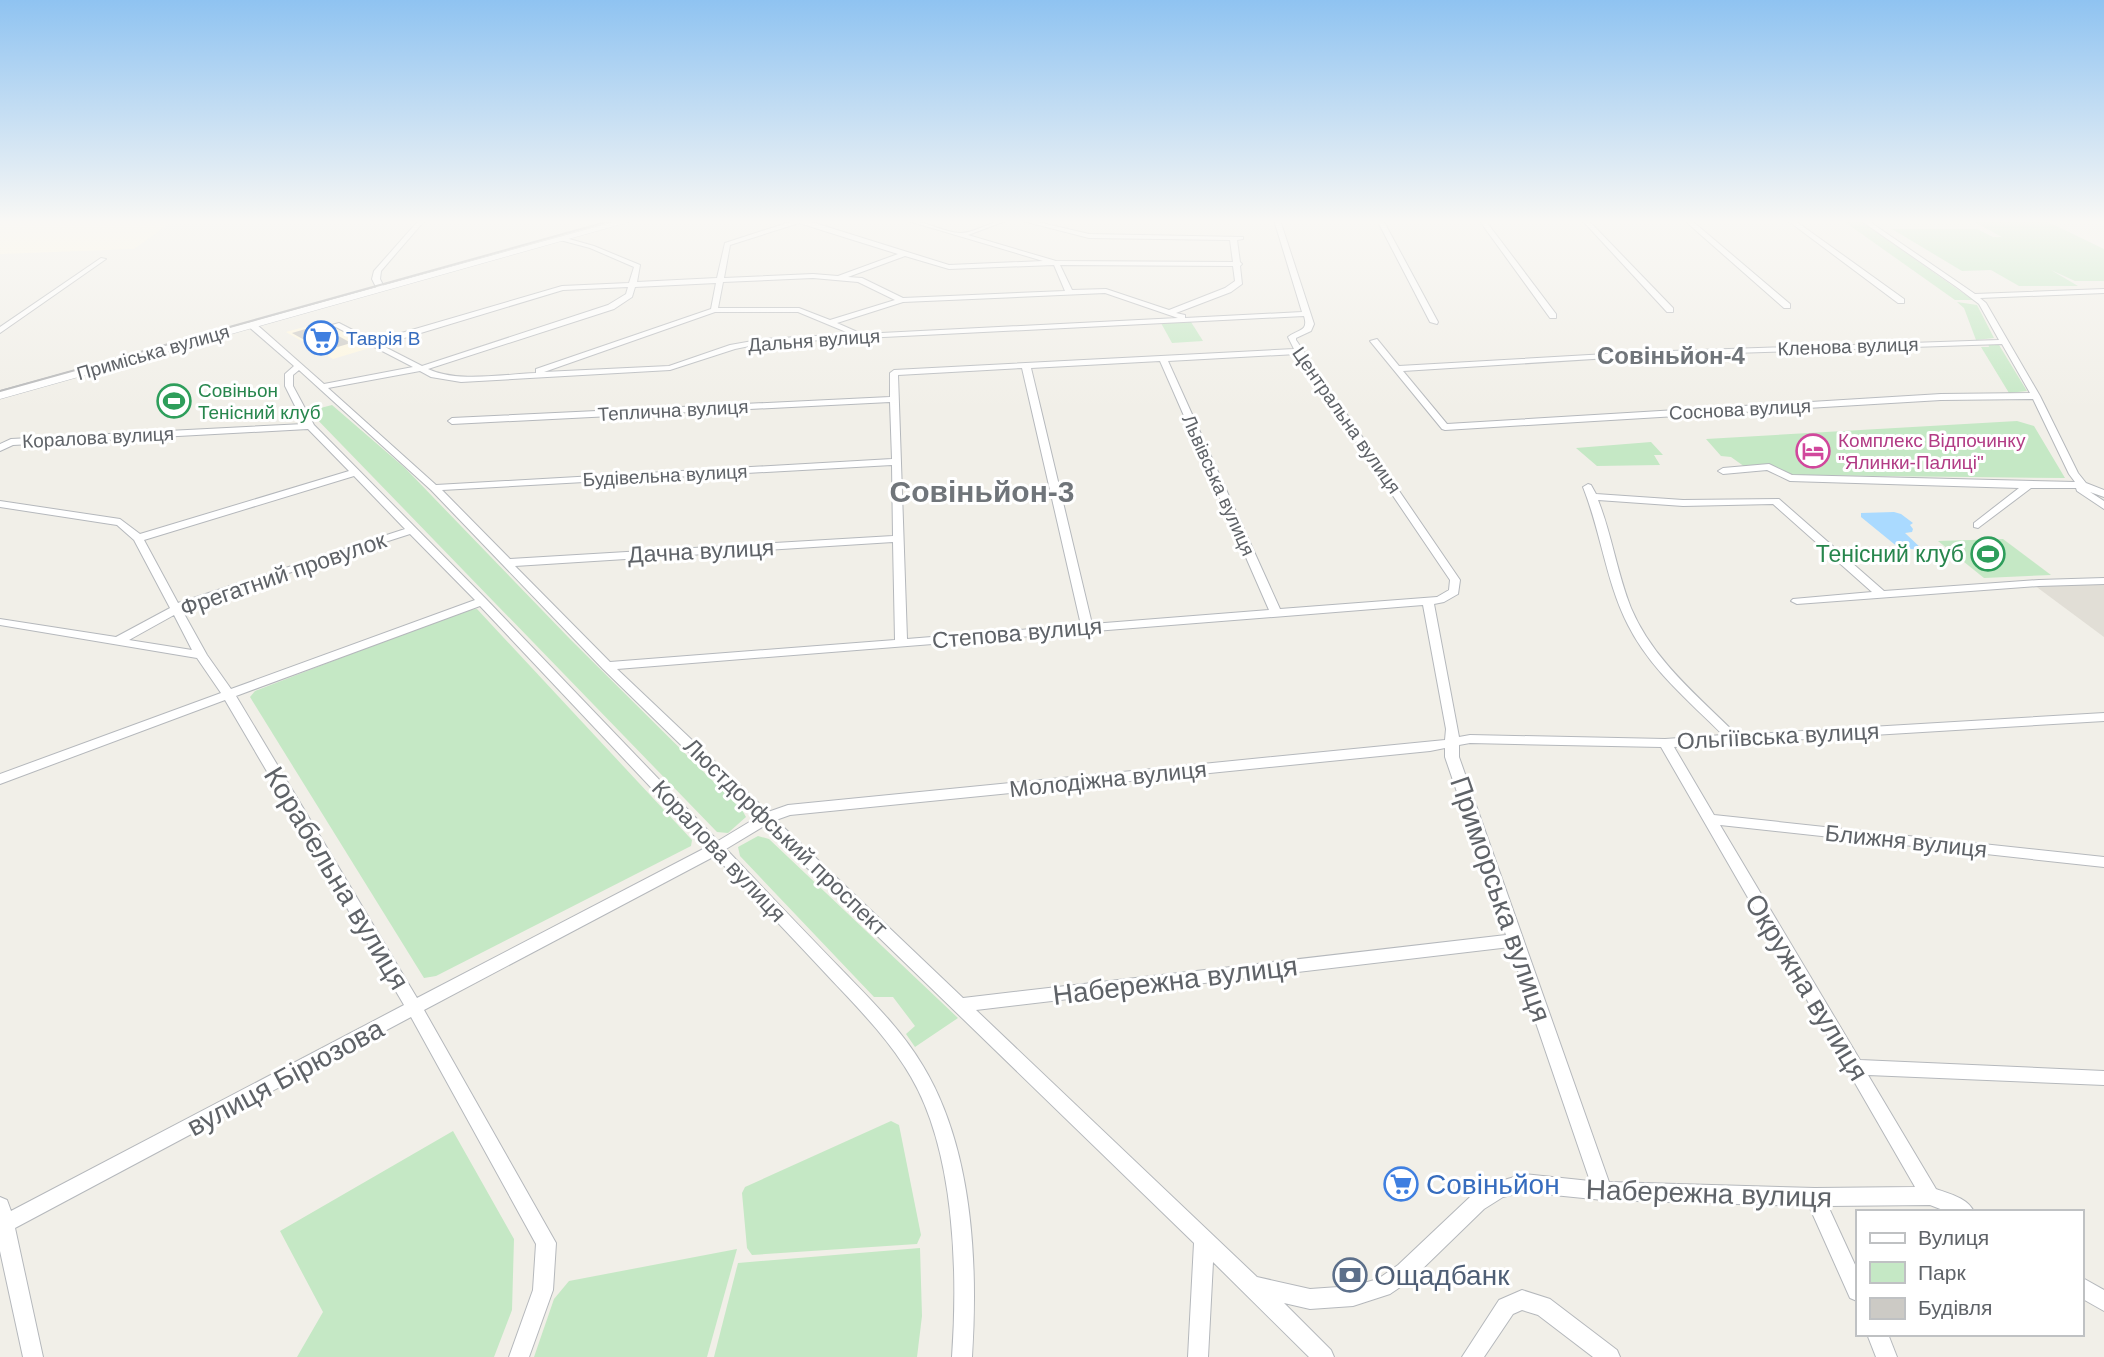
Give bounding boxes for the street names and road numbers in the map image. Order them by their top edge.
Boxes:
street label: Приміська вулиця [74,321,232,384]
street label: Дальня вулиця [747,325,881,356]
street label: Кленова вулиця [1777,334,1919,359]
street label: Центральна вулиця [1288,343,1405,498]
street label: Соснова вулиця [1668,395,1812,424]
street label: Теплична вулиця [597,396,749,425]
street label: Львівська вулиця [1178,411,1259,559]
street label: Коралова вулиця [22,423,174,452]
street label: Будівельна вулиця [582,461,748,490]
street label: Фрегатний провулок [177,526,390,621]
street label: Дачна вулиця [627,534,775,568]
street label: Степова вулиця [931,613,1103,653]
street label: Ольгіївська вулиця [1676,718,1880,754]
street label: Люстдорфський проспект [679,733,893,941]
street label: Молодіжна вулиця [1008,756,1208,802]
street label: Корабельна вулиця [258,761,415,995]
street label: Приморська вулиця [1444,772,1557,1026]
street label: Коралова вулиця [647,775,791,927]
street label: Ближня вулиця [1824,820,1988,862]
street label: Окружна вулиця [1739,888,1874,1086]
street label: Набережна вулиця [1051,950,1299,1011]
street label: вулиця Бірюзова [182,1012,389,1142]
street label: Набережна вулиця [1585,1174,1833,1213]

